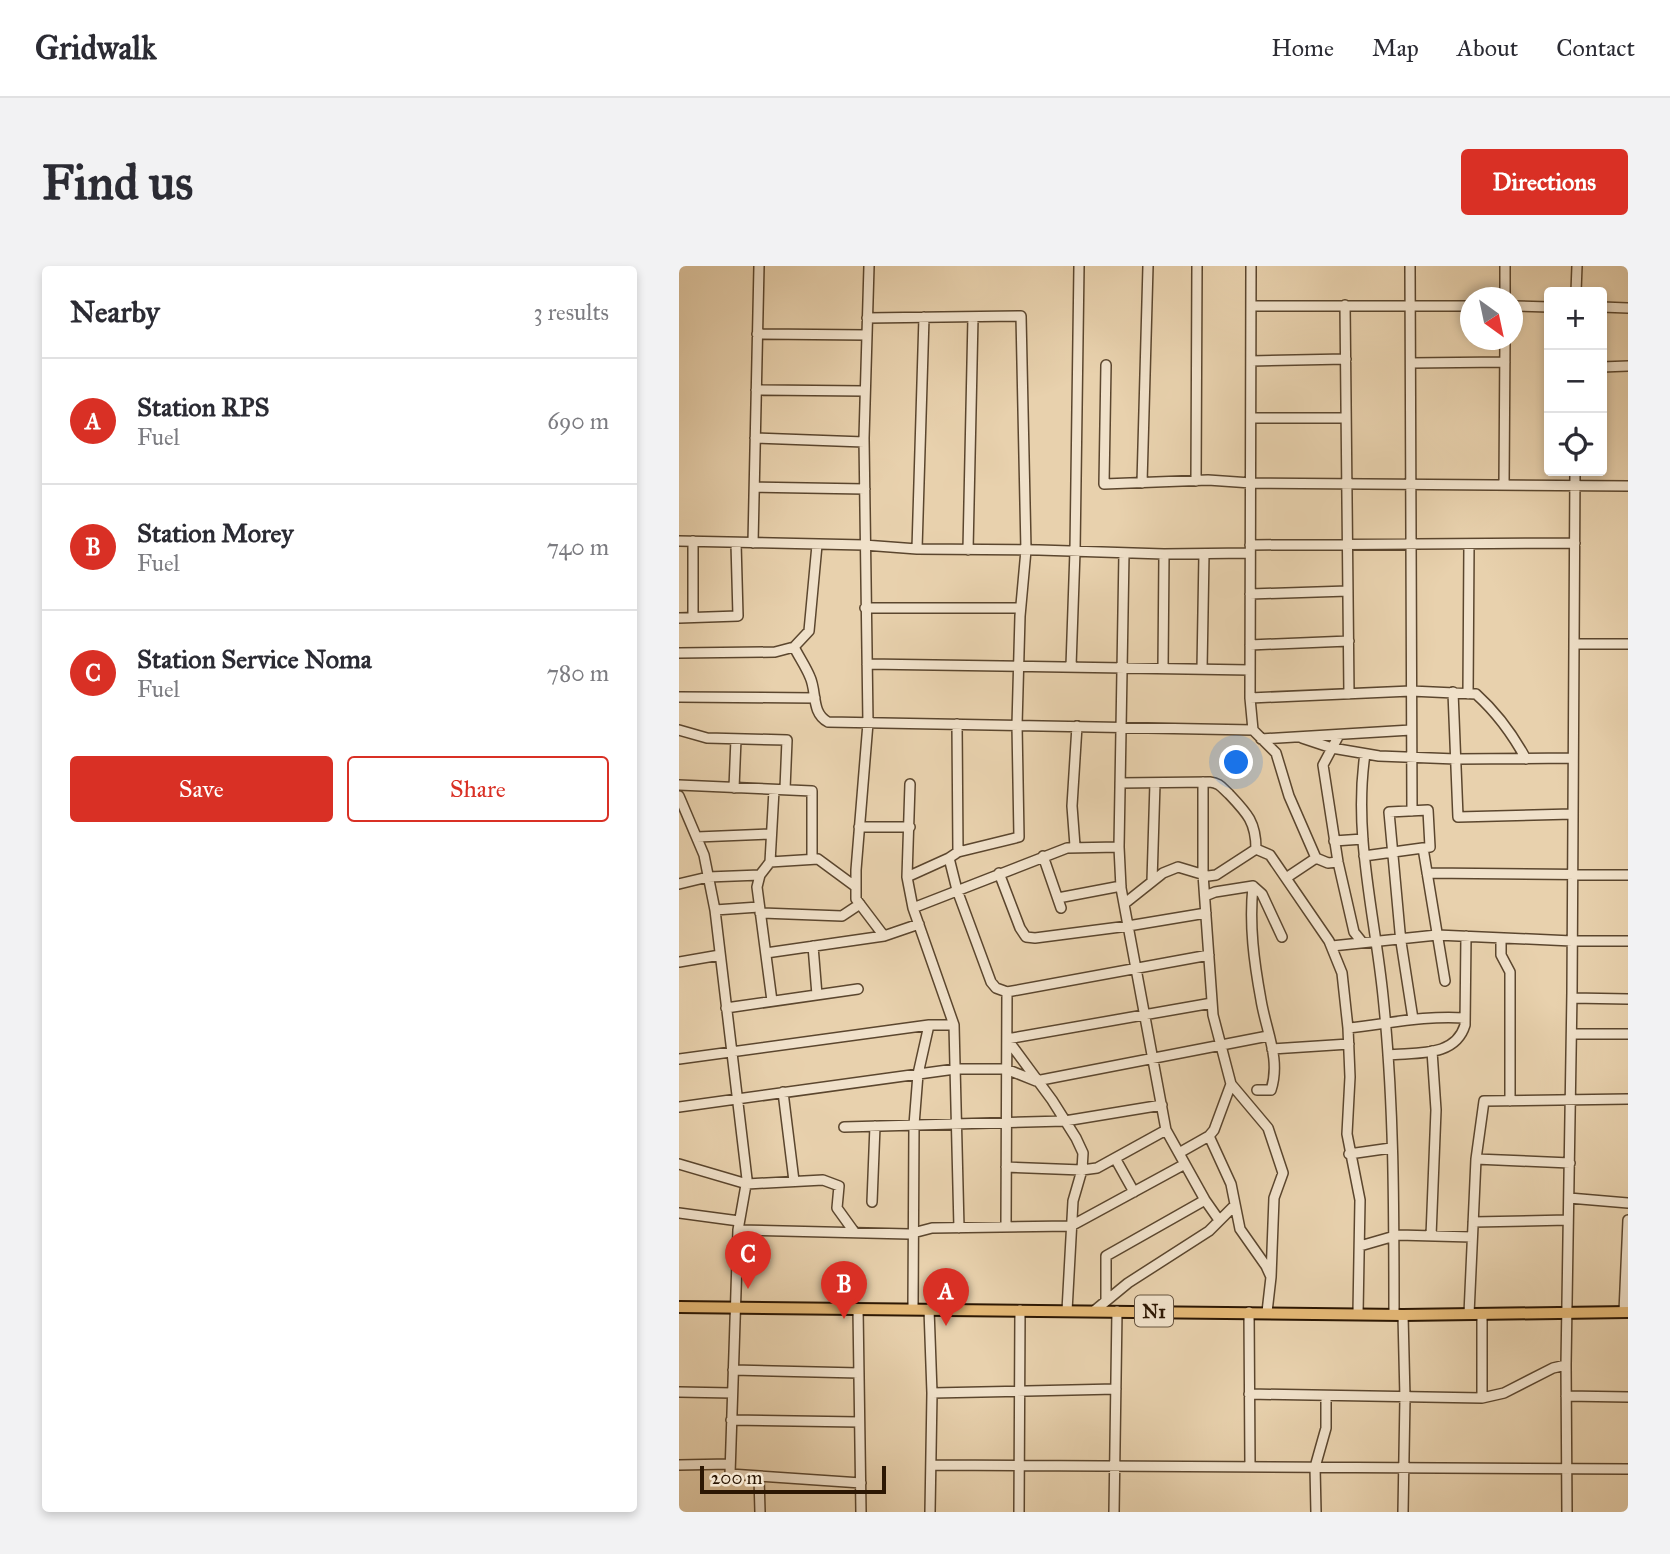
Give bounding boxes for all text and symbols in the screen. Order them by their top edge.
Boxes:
text: Gridwalk [35,28,157,68]
text: Home [1271,33,1334,63]
text: Map [1372,33,1419,63]
text: About [1457,33,1518,63]
text: Contact [1556,33,1635,63]
button: Directions [1461,149,1628,215]
text: Find us [42,153,193,212]
north arrow [1460,287,1523,350]
map controls [1544,287,1607,476]
button: + [1544,287,1607,350]
text: Nearby [70,294,160,330]
text: 3 results [533,298,609,326]
button: − [1544,350,1607,413]
text: Station RPS [137,391,269,423]
text: A [85,407,101,435]
text: 690 m [547,407,609,435]
button: locate [1544,413,1607,476]
text: Fuel [137,423,180,451]
text: Station Morey [137,517,293,549]
text: B [85,533,101,561]
text: 740 m [547,533,609,561]
text: Fuel [137,549,180,577]
text: Station Service Noma [137,643,372,675]
text: C [85,659,101,687]
text: 780 m [547,659,609,687]
text: Fuel [137,675,180,703]
your location [1219,745,1253,779]
button: Save [70,756,333,822]
button: Share [347,756,609,822]
pin: C [725,1231,771,1289]
pin: B [821,1261,867,1319]
pin: A [923,1268,969,1326]
road number: N1 [1135,1296,1173,1326]
scale bar [700,1463,885,1495]
text: 200 m [711,1466,763,1489]

